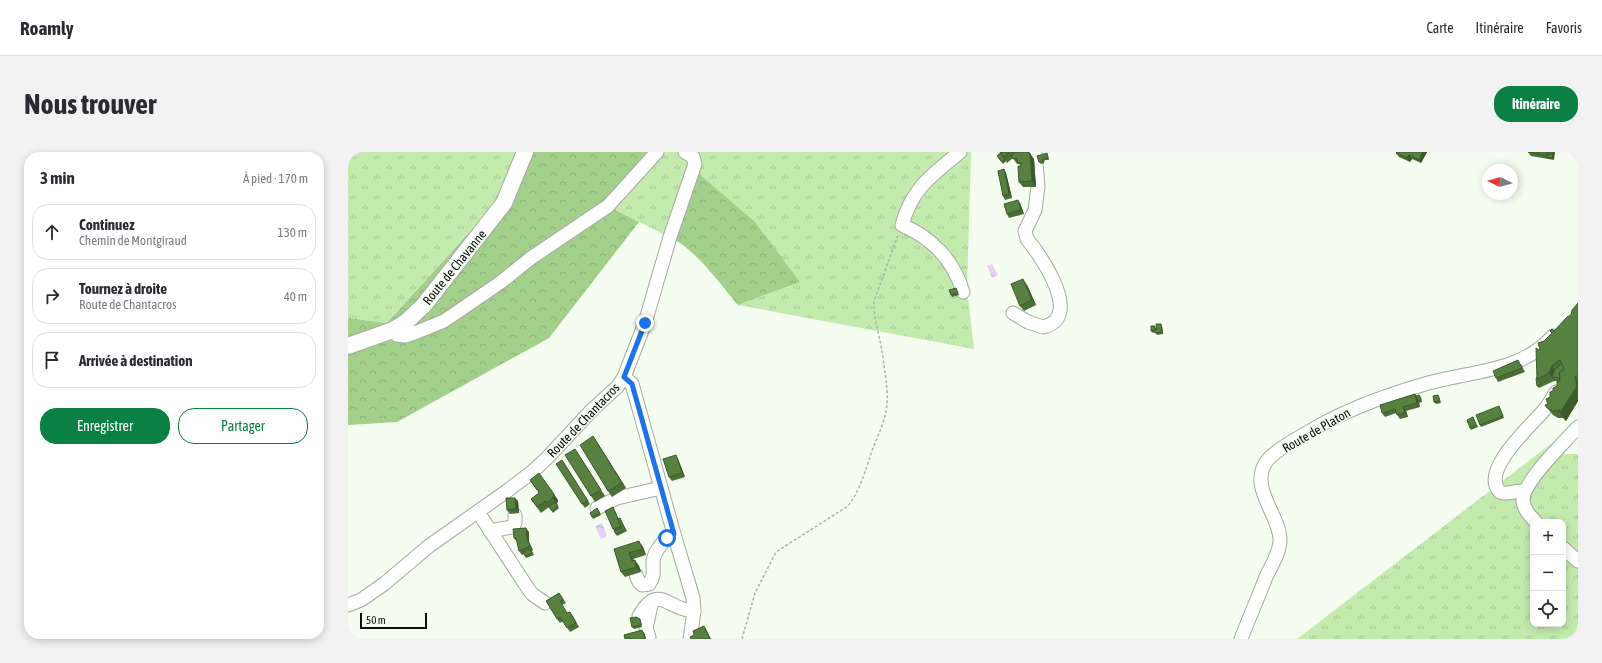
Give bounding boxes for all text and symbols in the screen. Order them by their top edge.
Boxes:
text: Roamly [20,17,74,39]
text: Carte [1427,20,1454,36]
text: Itinéraire [1476,20,1524,36]
text: Favoris [1546,20,1582,36]
button: Itinéraire [1494,86,1578,122]
text: Nous trouver [24,88,156,120]
north arrow [1482,164,1518,200]
text: 3 min [40,168,75,188]
text: À pied · 170 m [243,171,308,186]
text: Continuez [79,216,135,233]
icon: ahead [41,221,63,243]
text: 130 m [278,225,307,240]
street label: Route de Chavanne [420,227,489,308]
text: Chemin de Montgiraud [79,233,187,248]
text: Tournez à droite [79,280,167,297]
icon: right [41,285,63,307]
text: 40 m [284,289,307,304]
text: Route de Chantacros [79,297,177,312]
route end [636,314,654,332]
icon: arrive [41,349,63,371]
text: Arrivée à destination [79,352,193,369]
street label: Route de Chantacros [544,380,623,461]
street label: Route de Platon [1280,405,1353,456]
button: Enregistrer [40,408,170,444]
button: Partager [178,408,308,444]
map controls [1530,519,1566,627]
button: + [1530,519,1566,555]
route start [658,529,676,547]
button: − [1530,555,1566,591]
button: locate [1530,591,1566,627]
scale bar [360,611,427,630]
text: 50 m [366,614,386,626]

